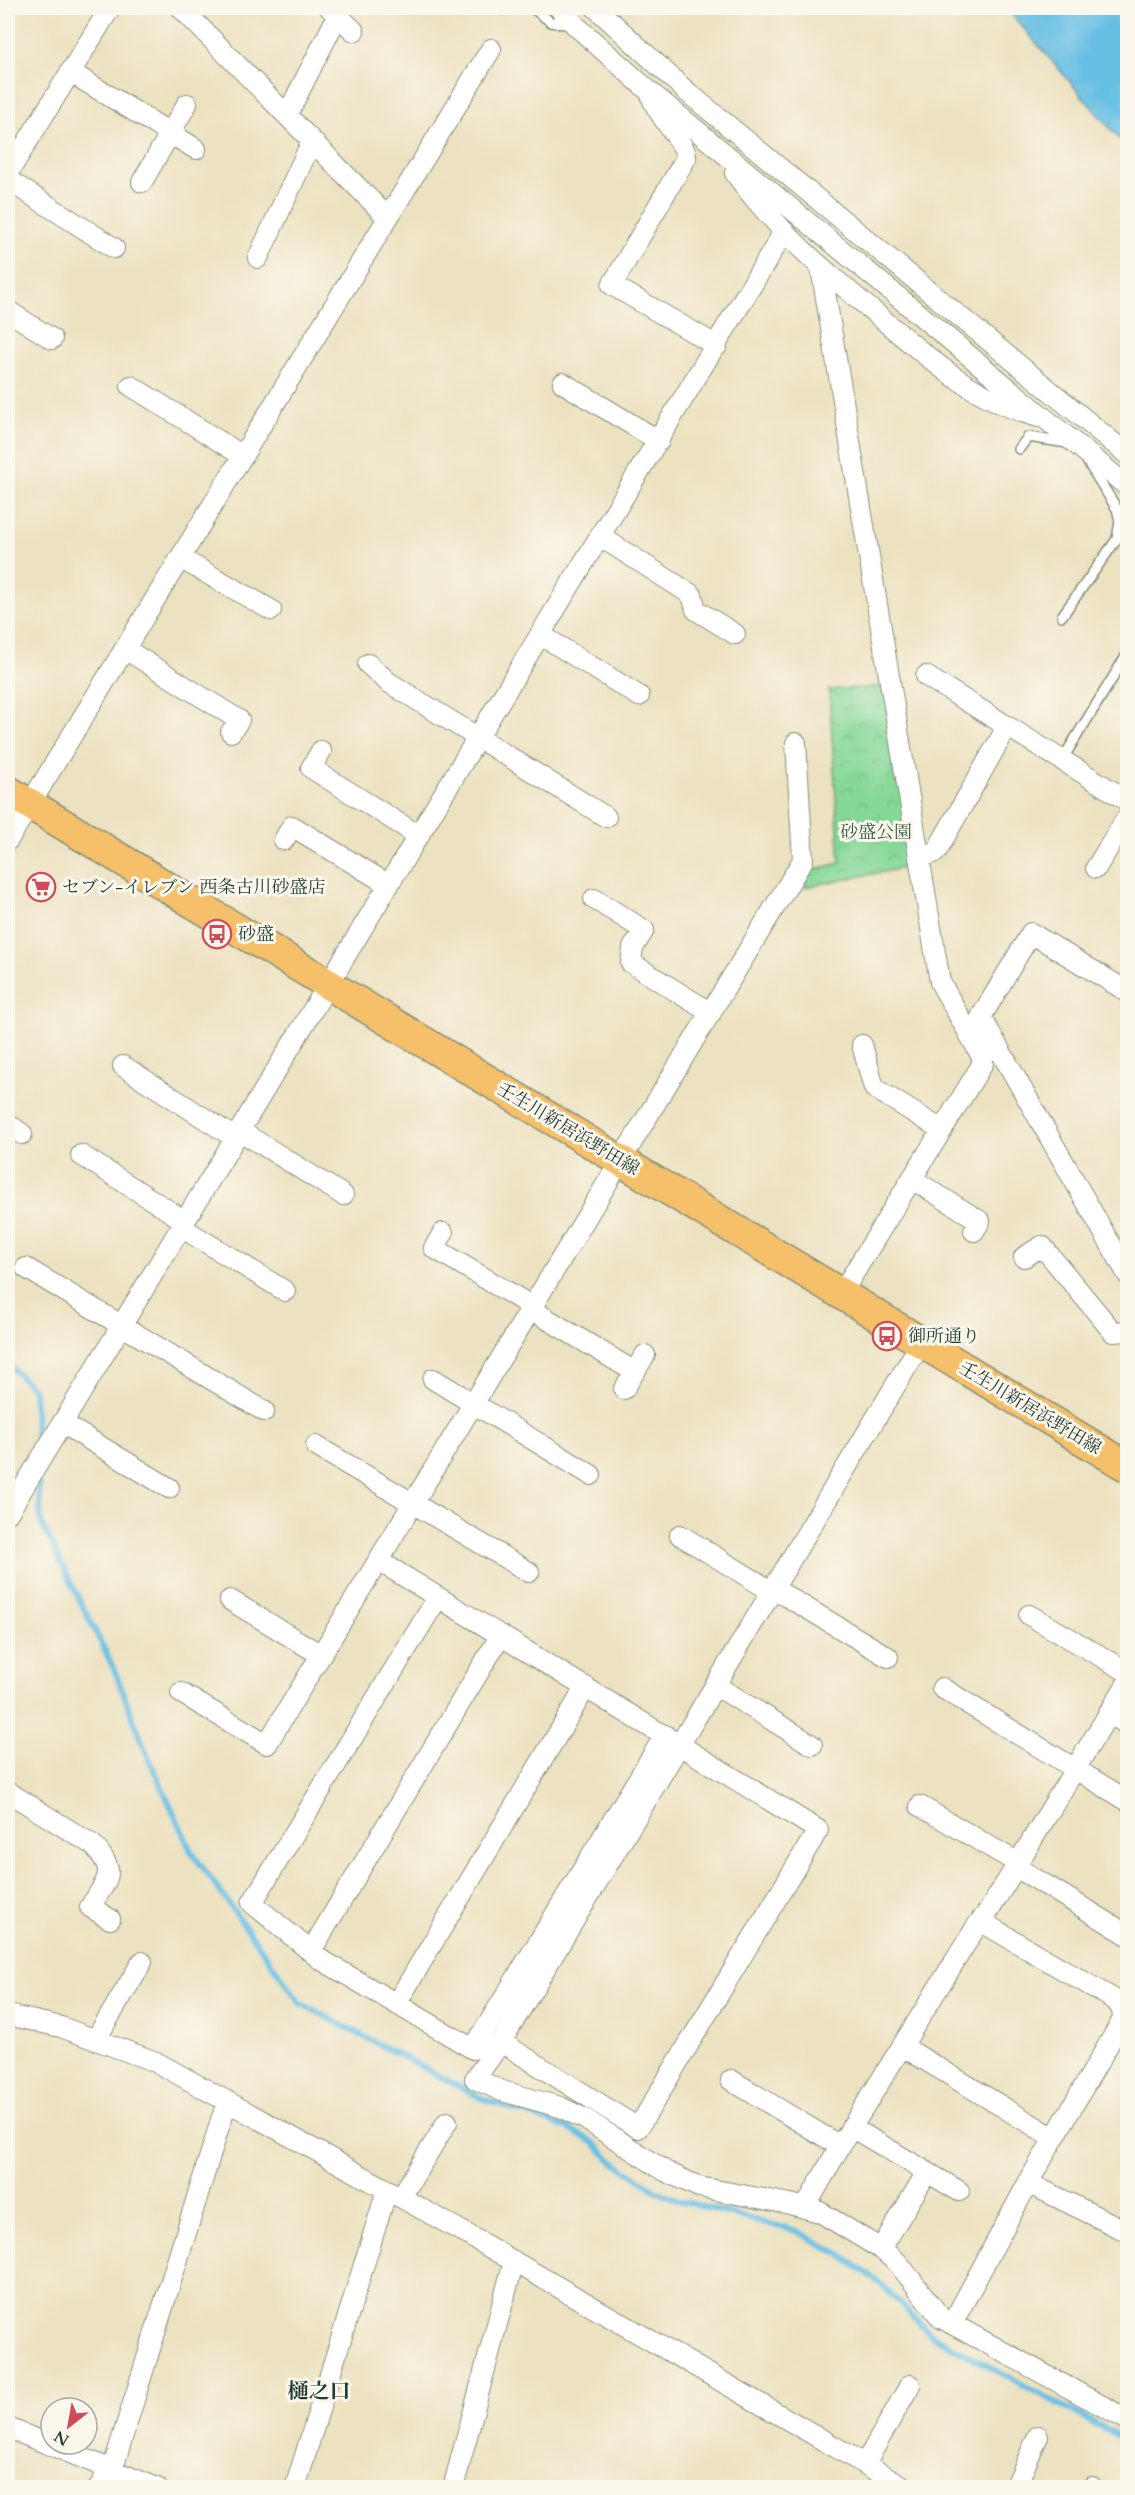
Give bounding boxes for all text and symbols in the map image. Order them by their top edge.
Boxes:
park label: 砂盛公園 [840,820,912,845]
supermarket icon: セブン-イレブン 西条古川砂盛店 [25,871,57,903]
place label: セブン-イレブン 西条古川砂盛店 [62,875,325,900]
bus stop icon: 砂盛 [201,918,233,950]
place label: 砂盛 [238,922,274,947]
street label: 壬生川新居浜野田線 [492,1077,644,1181]
bus stop icon: 御所通り [871,1320,903,1352]
place label: 御所通り [908,1324,980,1349]
street label: 壬生川新居浜野田線 [954,1356,1106,1460]
district label: 樋之口 [288,2377,351,2406]
north arrow [39,2396,99,2456]
text: N [50,2425,73,2451]

